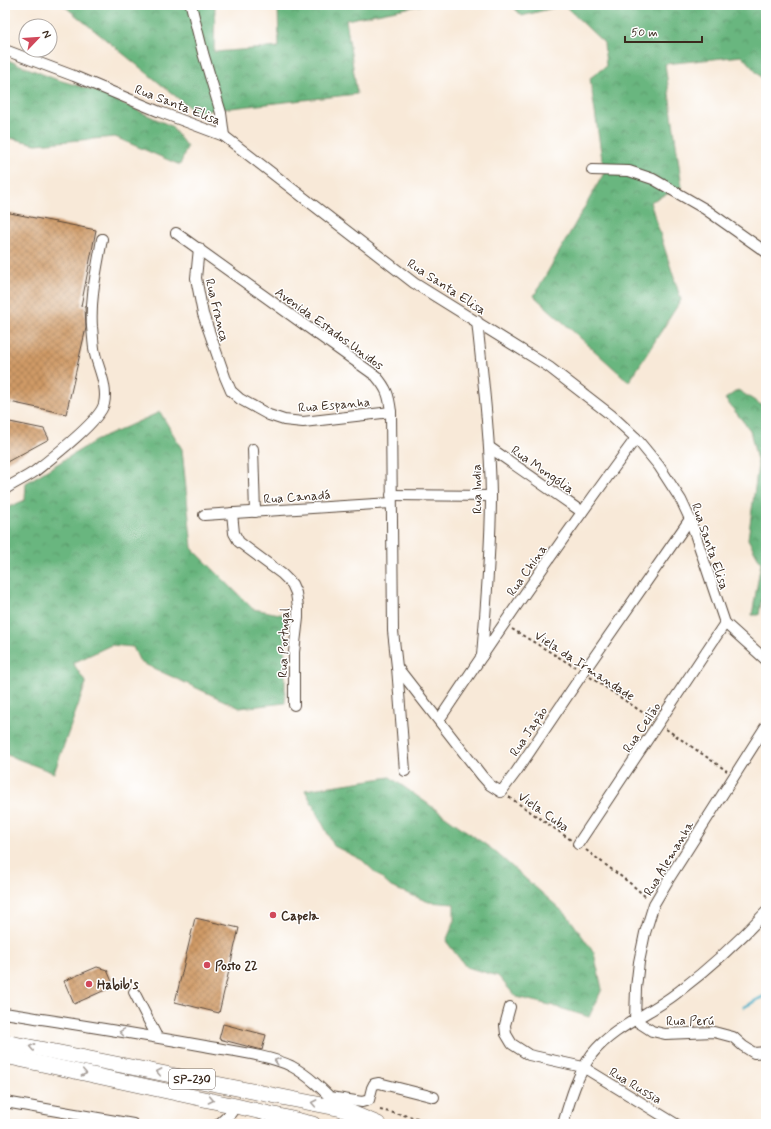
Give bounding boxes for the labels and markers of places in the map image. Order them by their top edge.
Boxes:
place label: Capela [281,908,320,925]
marker: Capela [268,910,278,920]
place label: Posto 22 [215,958,258,975]
marker: Posto 22 [202,960,212,970]
place label: Habib's [97,977,139,994]
marker: Habib's [84,979,94,989]

